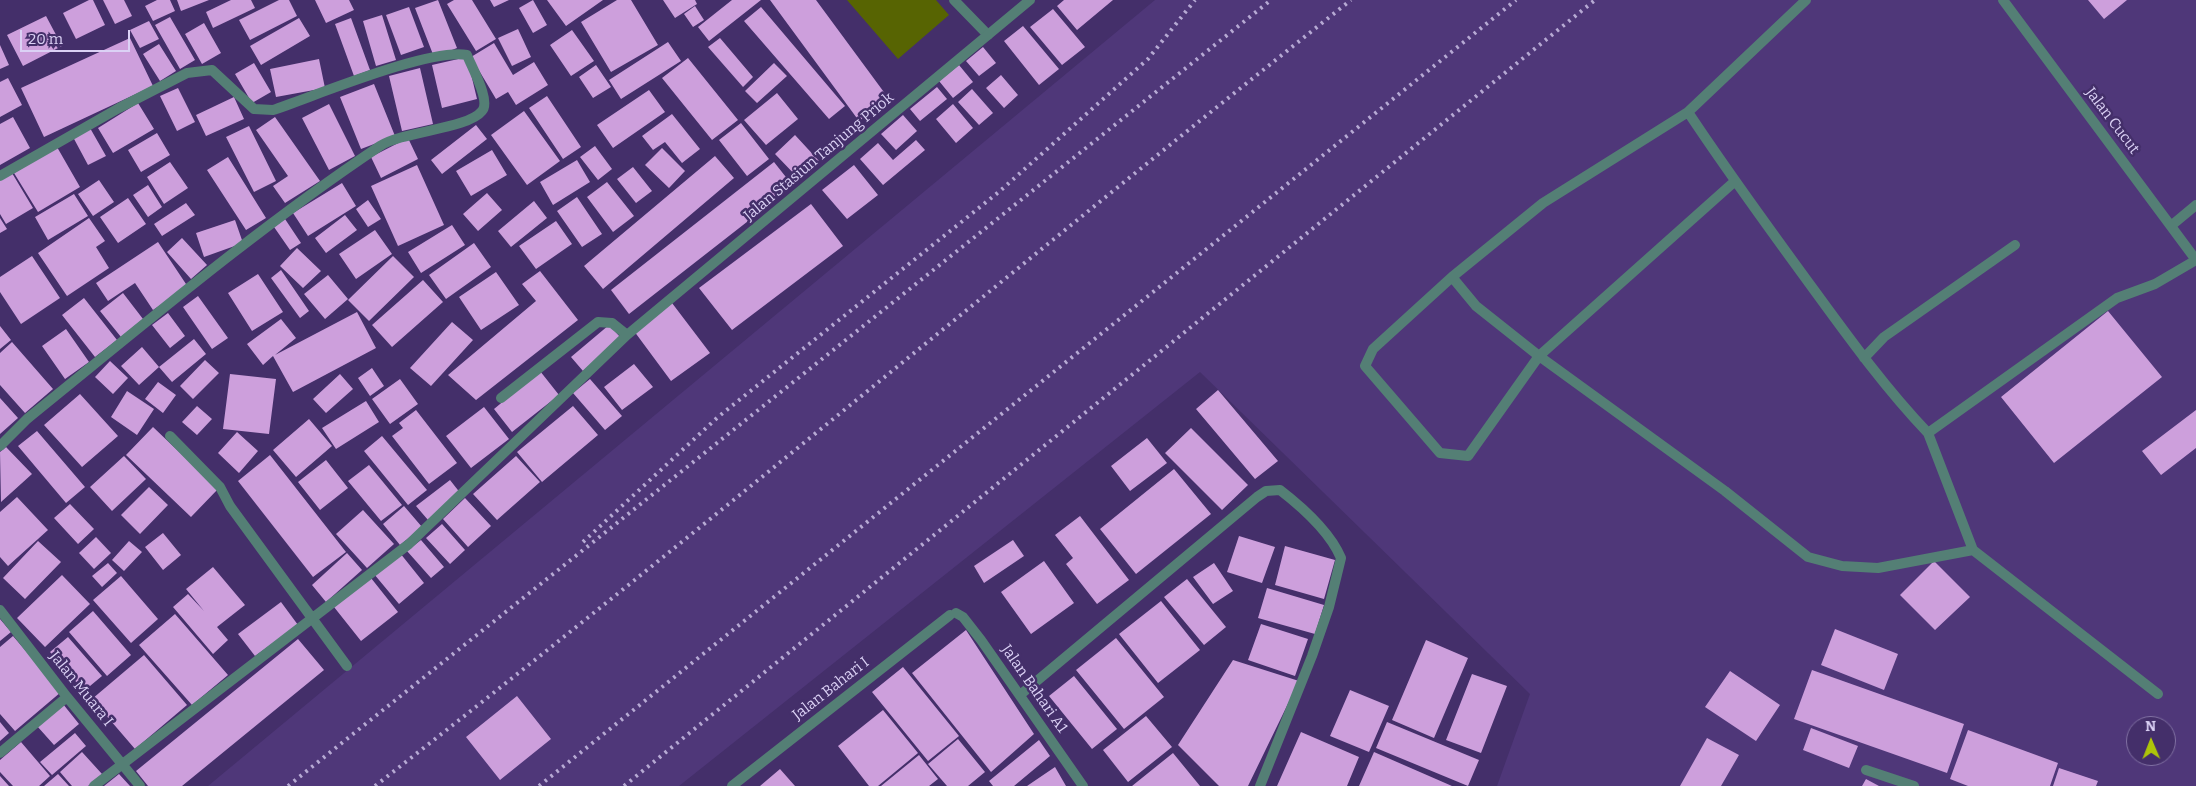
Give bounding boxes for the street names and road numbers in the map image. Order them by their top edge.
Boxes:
street label: Jalan Cucut [2081,84,2143,158]
street label: Jalan Stasiun Tanjung Priok [740,89,898,225]
street label: Jalan Bahari A1 [997,642,1071,736]
street label: Jalan Muara I [45,648,117,730]
street label: Jalan Bahari I [789,654,873,724]

